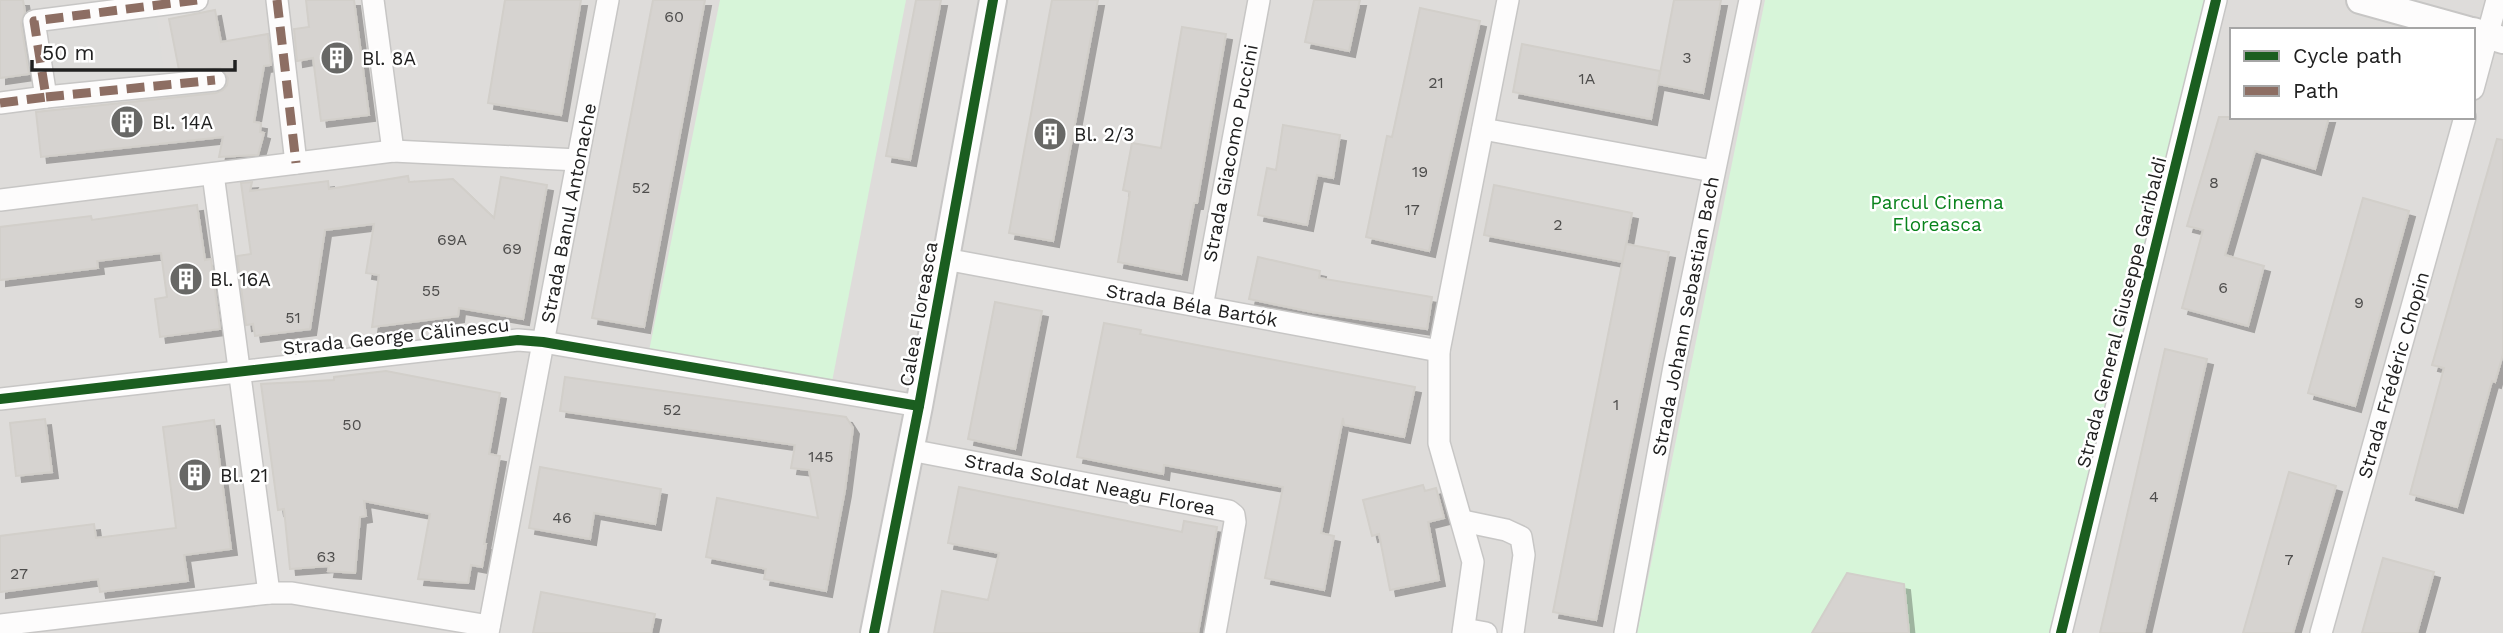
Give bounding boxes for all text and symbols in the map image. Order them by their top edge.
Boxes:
house number: 60 [664,7,684,26]
scale bar [32,28,234,72]
legend [2230,28,2475,119]
building icon: Bl. 8A [318,39,356,77]
text: 50 m [42,40,94,65]
street label: Strada Giacomo Puccini [1198,42,1263,264]
text: Cycle path [2293,43,2402,68]
place label: Bl. 8A [362,47,416,70]
house number: 3 [1682,48,1692,67]
house number: 1A [1579,69,1596,88]
house number: 21 [1428,73,1444,92]
text: Path [2293,78,2339,103]
street label: Strada Banul Antonache [536,101,601,325]
building icon: Bl. 14A [108,103,146,141]
place label: Bl. 14A [152,111,213,134]
building icon: Bl. 2/3 [1031,115,1069,153]
place label: Bl. 2/3 [1074,123,1134,146]
street label: Strada General Giuseppe Garibaldi [2072,154,2171,470]
house number: 19 [1412,162,1428,181]
house number: 8 [2209,173,2219,192]
street label: Strada Johann Sebastian Bach [1647,174,1724,458]
house number: 52 [632,178,650,197]
park label: Parcul Cinema Floreasca [1870,191,2004,236]
house number: 17 [1404,200,1420,219]
house number: 2 [1553,215,1563,234]
house number: 69A [437,230,467,249]
house number: 69 [502,239,522,258]
street label: Calea Floreasca [894,240,943,388]
building icon: Bl. 16A [167,260,205,298]
place label: Bl. 16A [210,268,271,291]
street label: Strada Frédéric Chopin [2353,269,2434,481]
house number: 6 [2218,278,2228,297]
street label: Strada Béla Bartók [1104,279,1280,332]
house number: 55 [422,281,440,300]
house number: 9 [2354,293,2364,312]
house number: 51 [285,308,301,327]
street label: Strada George Călinescu [282,313,511,360]
house number: 1 [1613,395,1619,414]
house number: 52 [663,400,681,419]
house number: 50 [342,415,362,434]
house number: 145 [808,447,834,466]
street label: Strada Soldat Neagu Florea [963,449,1217,520]
building icon: Bl. 21 [176,456,214,494]
place label: Bl. 21 [220,464,268,487]
house number: 4 [2149,487,2159,506]
house number: 46 [552,508,572,527]
house number: 63 [316,547,336,566]
house number: 7 [2285,550,2294,569]
house number: 27 [10,564,28,583]

